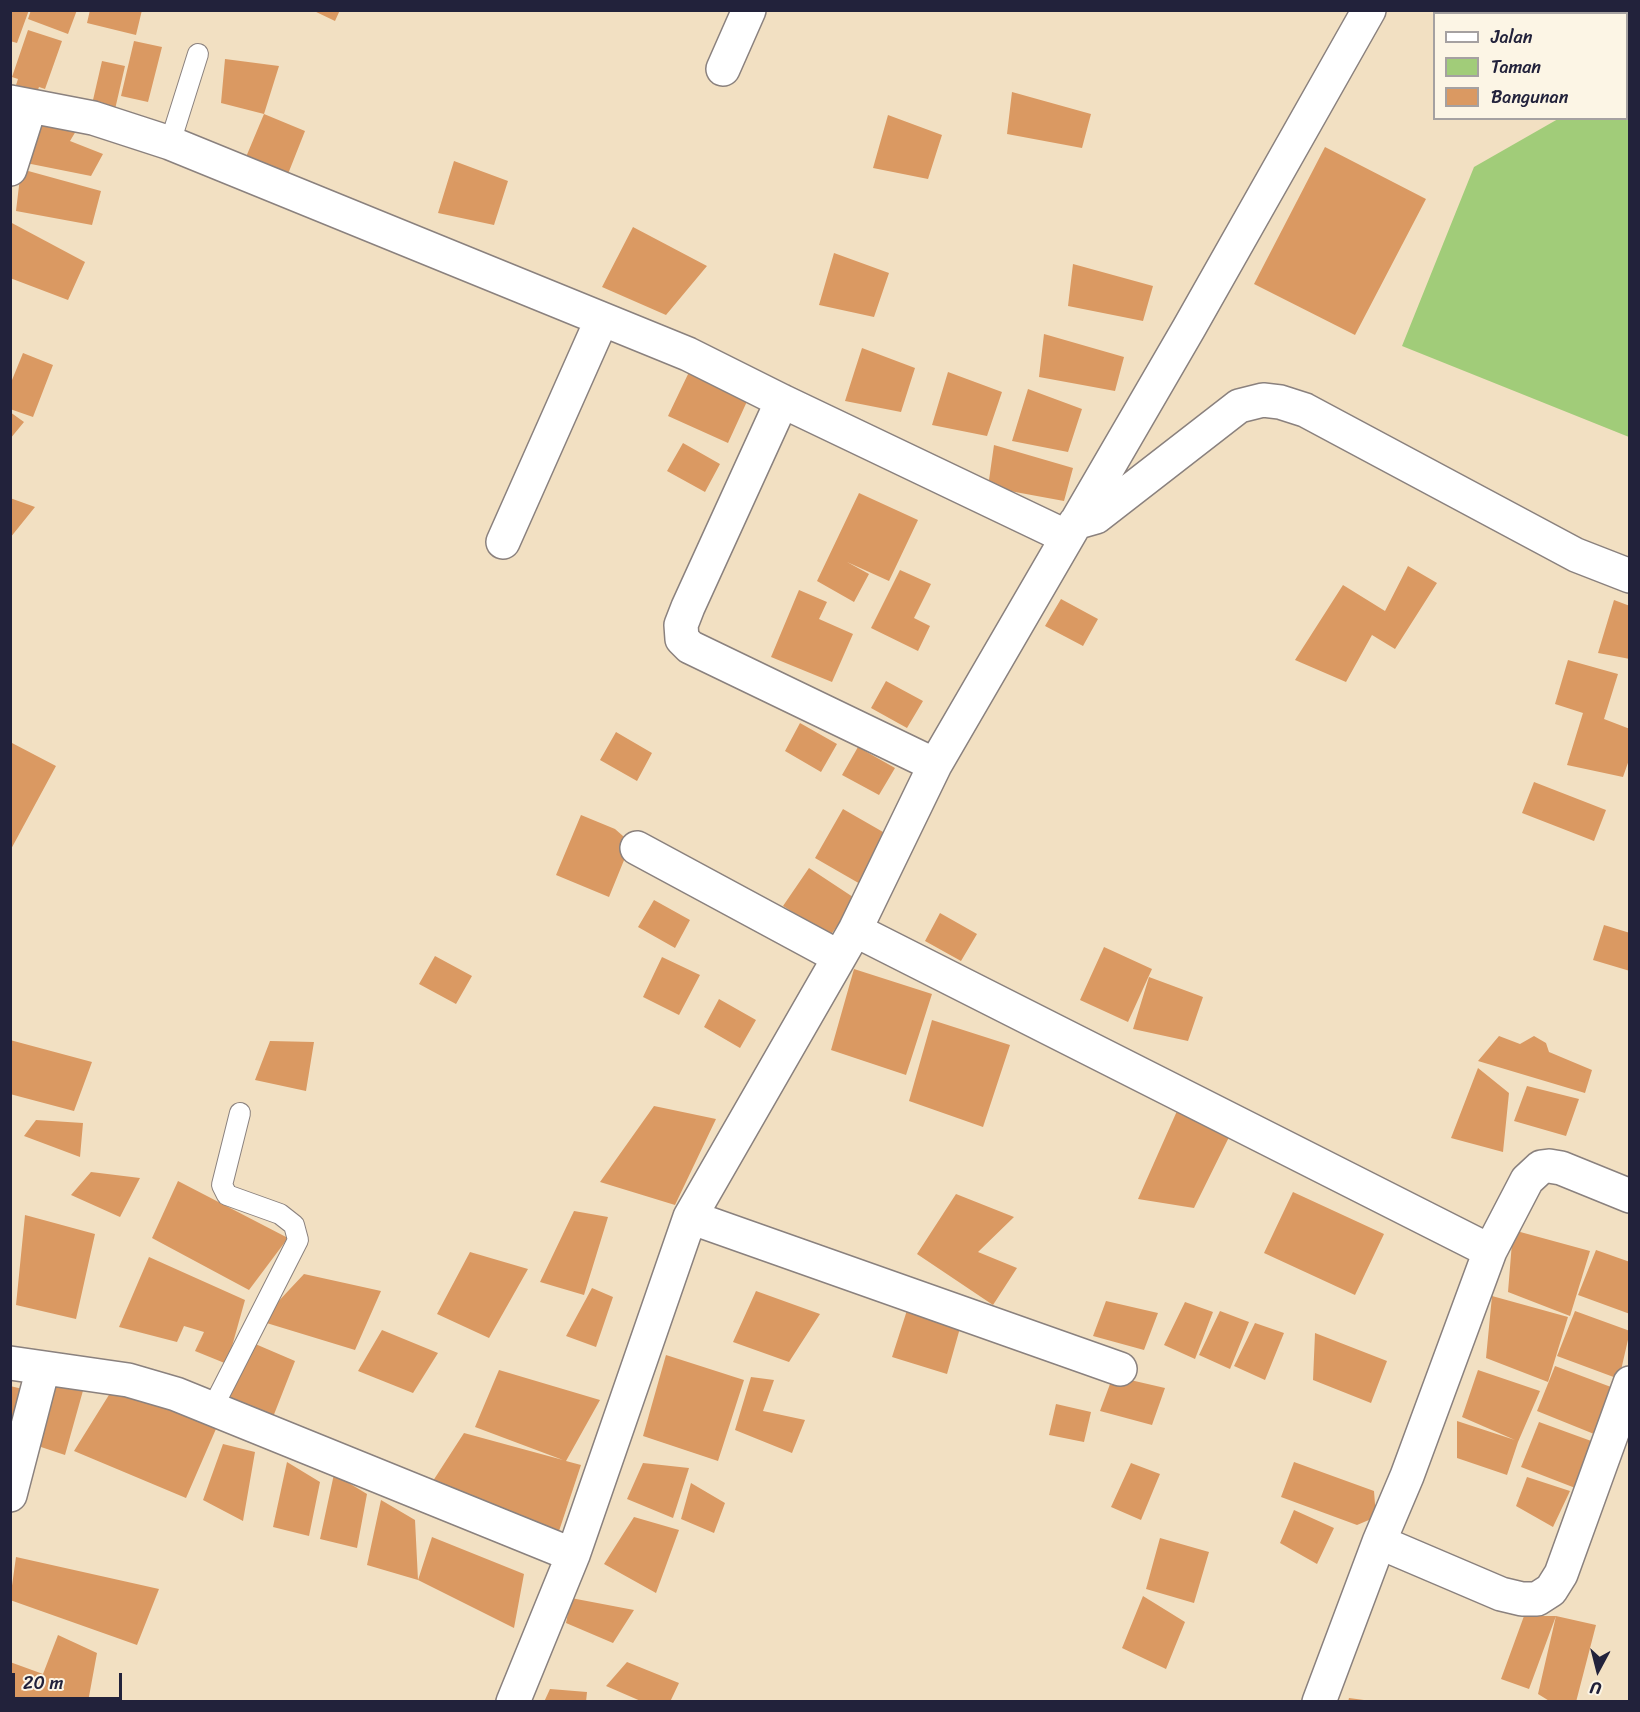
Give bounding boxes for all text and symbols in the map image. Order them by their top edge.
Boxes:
legend [1433,12,1628,120]
text: Jalan [1491,21,1532,53]
text: Taman [1491,51,1541,83]
text: Bangunan [1491,81,1568,113]
north arrow [1568,1640,1628,1700]
scale bar [15,1661,124,1699]
text: 20 m [23,1667,63,1699]
text: U [1589,1673,1603,1703]

